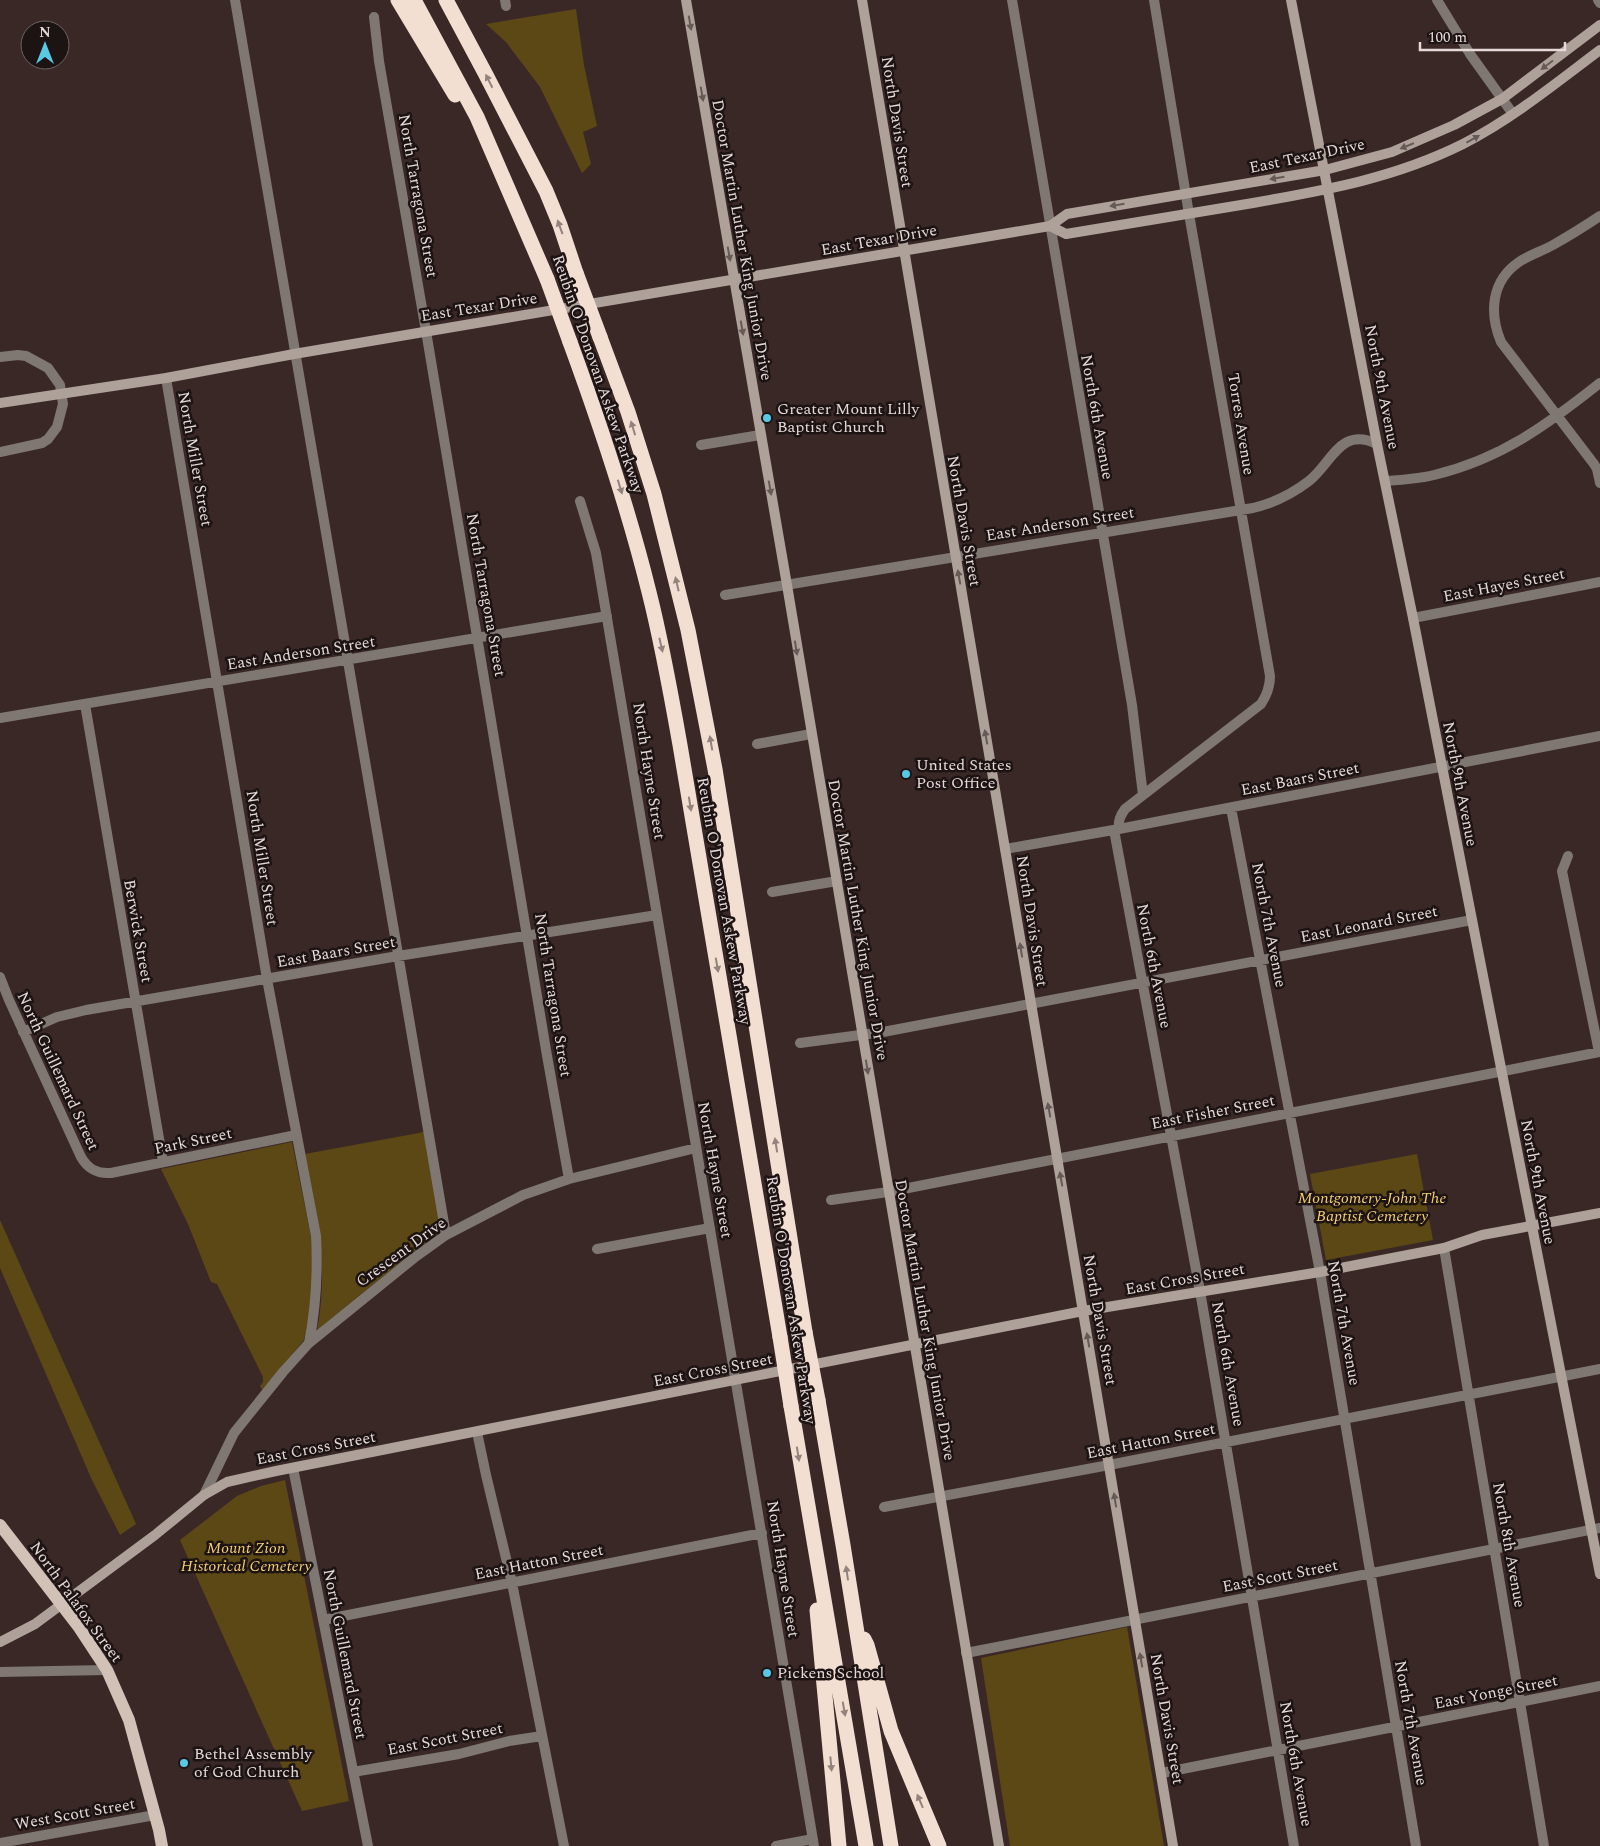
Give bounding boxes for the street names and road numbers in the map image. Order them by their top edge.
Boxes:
street label: North Davis Street [875,55,919,190]
street label: Doctor Martin Luther King Junior Drive [705,98,779,382]
street label: North Tarragona Street [392,112,444,280]
street label: East Texar Drive [1247,132,1367,180]
street label: East Texar Drive [819,218,939,262]
street label: Reubin O'Donovan Askew Parkway [546,251,651,498]
street label: East Texar Drive [419,286,539,328]
street label: North 9th Avenue [1358,323,1406,451]
street label: North 6th Avenue [1074,353,1120,481]
street label: Torres Avenue [1221,371,1261,477]
street label: North Miller Street [171,390,219,529]
street label: North Davis Street [941,454,987,589]
street label: East Anderson Street [984,500,1136,548]
street label: North Tarragona Street [460,511,512,679]
street label: East Hayes Street [1441,561,1567,609]
street label: East Anderson Street [225,629,377,677]
street label: North Hayne Street [626,701,672,841]
street label: North 9th Avenue [1436,720,1484,848]
street label: East Baars Street [1239,756,1362,802]
street label: Reubin O'Donovan Askew Parkway [690,775,758,1028]
street label: Doctor Martin Luther King Junior Drive [821,778,895,1062]
street label: North Miller Street [239,789,285,928]
street label: North Davis Street [1010,854,1054,989]
street label: North 7th Avenue [1245,861,1293,989]
street label: Berwick Street [117,877,159,985]
street label: East Leonard Street [1298,899,1440,949]
street label: North 6th Avenue [1130,902,1178,1030]
street label: North Tarragona Street [528,911,578,1079]
street label: East Baars Street [275,930,398,974]
street label: North Guillemard Street [11,988,106,1155]
street label: East Fisher Street [1149,1088,1277,1136]
street label: North Hayne Street [691,1100,739,1240]
street label: North 9th Avenue [1514,1118,1562,1246]
street label: Park Street [152,1121,234,1161]
street label: Reubin O'Donovan Askew Parkway [760,1174,823,1427]
street label: Doctor Martin Luther King Junior Drive [888,1178,962,1462]
street label: Crescent Drive [351,1211,451,1293]
street label: North Davis Street [1077,1253,1123,1388]
street label: East Cross Street [1123,1257,1247,1301]
street label: North 7th Avenue [1321,1259,1367,1387]
street label: North 6th Avenue [1205,1300,1251,1428]
street label: East Cross Street [651,1347,775,1393]
street label: East Hatton Street [1085,1417,1218,1465]
street label: East Cross Street [254,1425,378,1471]
street label: North 8th Avenue [1486,1481,1532,1609]
street label: North Hayne Street [760,1499,806,1639]
street label: North Palafox Street [24,1536,128,1668]
street label: East Hatton Street [473,1538,606,1586]
street label: East Scott Street [1220,1553,1340,1599]
street label: North Guillemard Street [317,1567,373,1742]
street label: North Davis Street [1144,1652,1190,1787]
street label: North 7th Avenue [1388,1659,1434,1787]
street label: East Yonge Street [1432,1668,1560,1716]
street label: North 6th Avenue [1273,1700,1319,1828]
street label: East Scott Street [385,1716,505,1762]
street label: West Scott Street [13,1792,137,1836]

